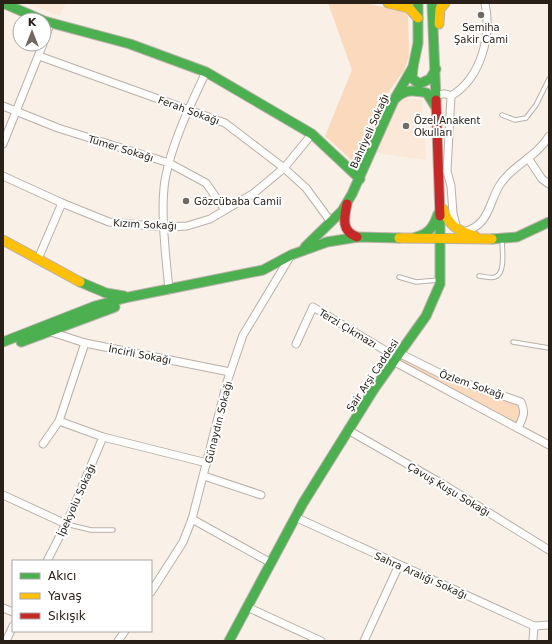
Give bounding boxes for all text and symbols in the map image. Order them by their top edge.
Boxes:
marker: Semiha Şakir Cami [476,10,486,20]
north arrow [12,12,52,52]
text: K [28,16,37,29]
place label: Semiha Şakir Cami [454,22,508,45]
street label: Bahriyeli Sokağı [348,92,391,170]
street label: Ferah Sokağı [157,94,221,127]
place label: Özel Anakent Okulları [414,114,480,138]
marker: Özel Anakent Okulları [401,121,411,131]
street label: Tümer Sokağı [86,133,155,164]
marker: Gözcübaba Camii [181,196,191,206]
place label: Gözcübaba Camii [194,196,282,207]
street label: Kızım Sokağı [113,217,177,232]
street label: Terzi Çıkmazı [316,306,379,350]
street label: Şair Arşi Caddesi [344,337,401,413]
street label: İncirli Sokağı [108,342,172,366]
street label: Özlem Sokağı [438,367,506,401]
street label: Günaydın Sokağı [203,380,234,464]
street label: Çavuş Kuşu Sokağı [406,460,492,518]
street label: İpekyolu Sokağı [55,462,97,538]
street label: Sahra Aralığı Sokağı [373,550,469,601]
legend [12,560,152,632]
text: Akıcı [48,569,76,583]
text: Yavaş [47,589,82,603]
text: Sıkışık [48,609,86,623]

